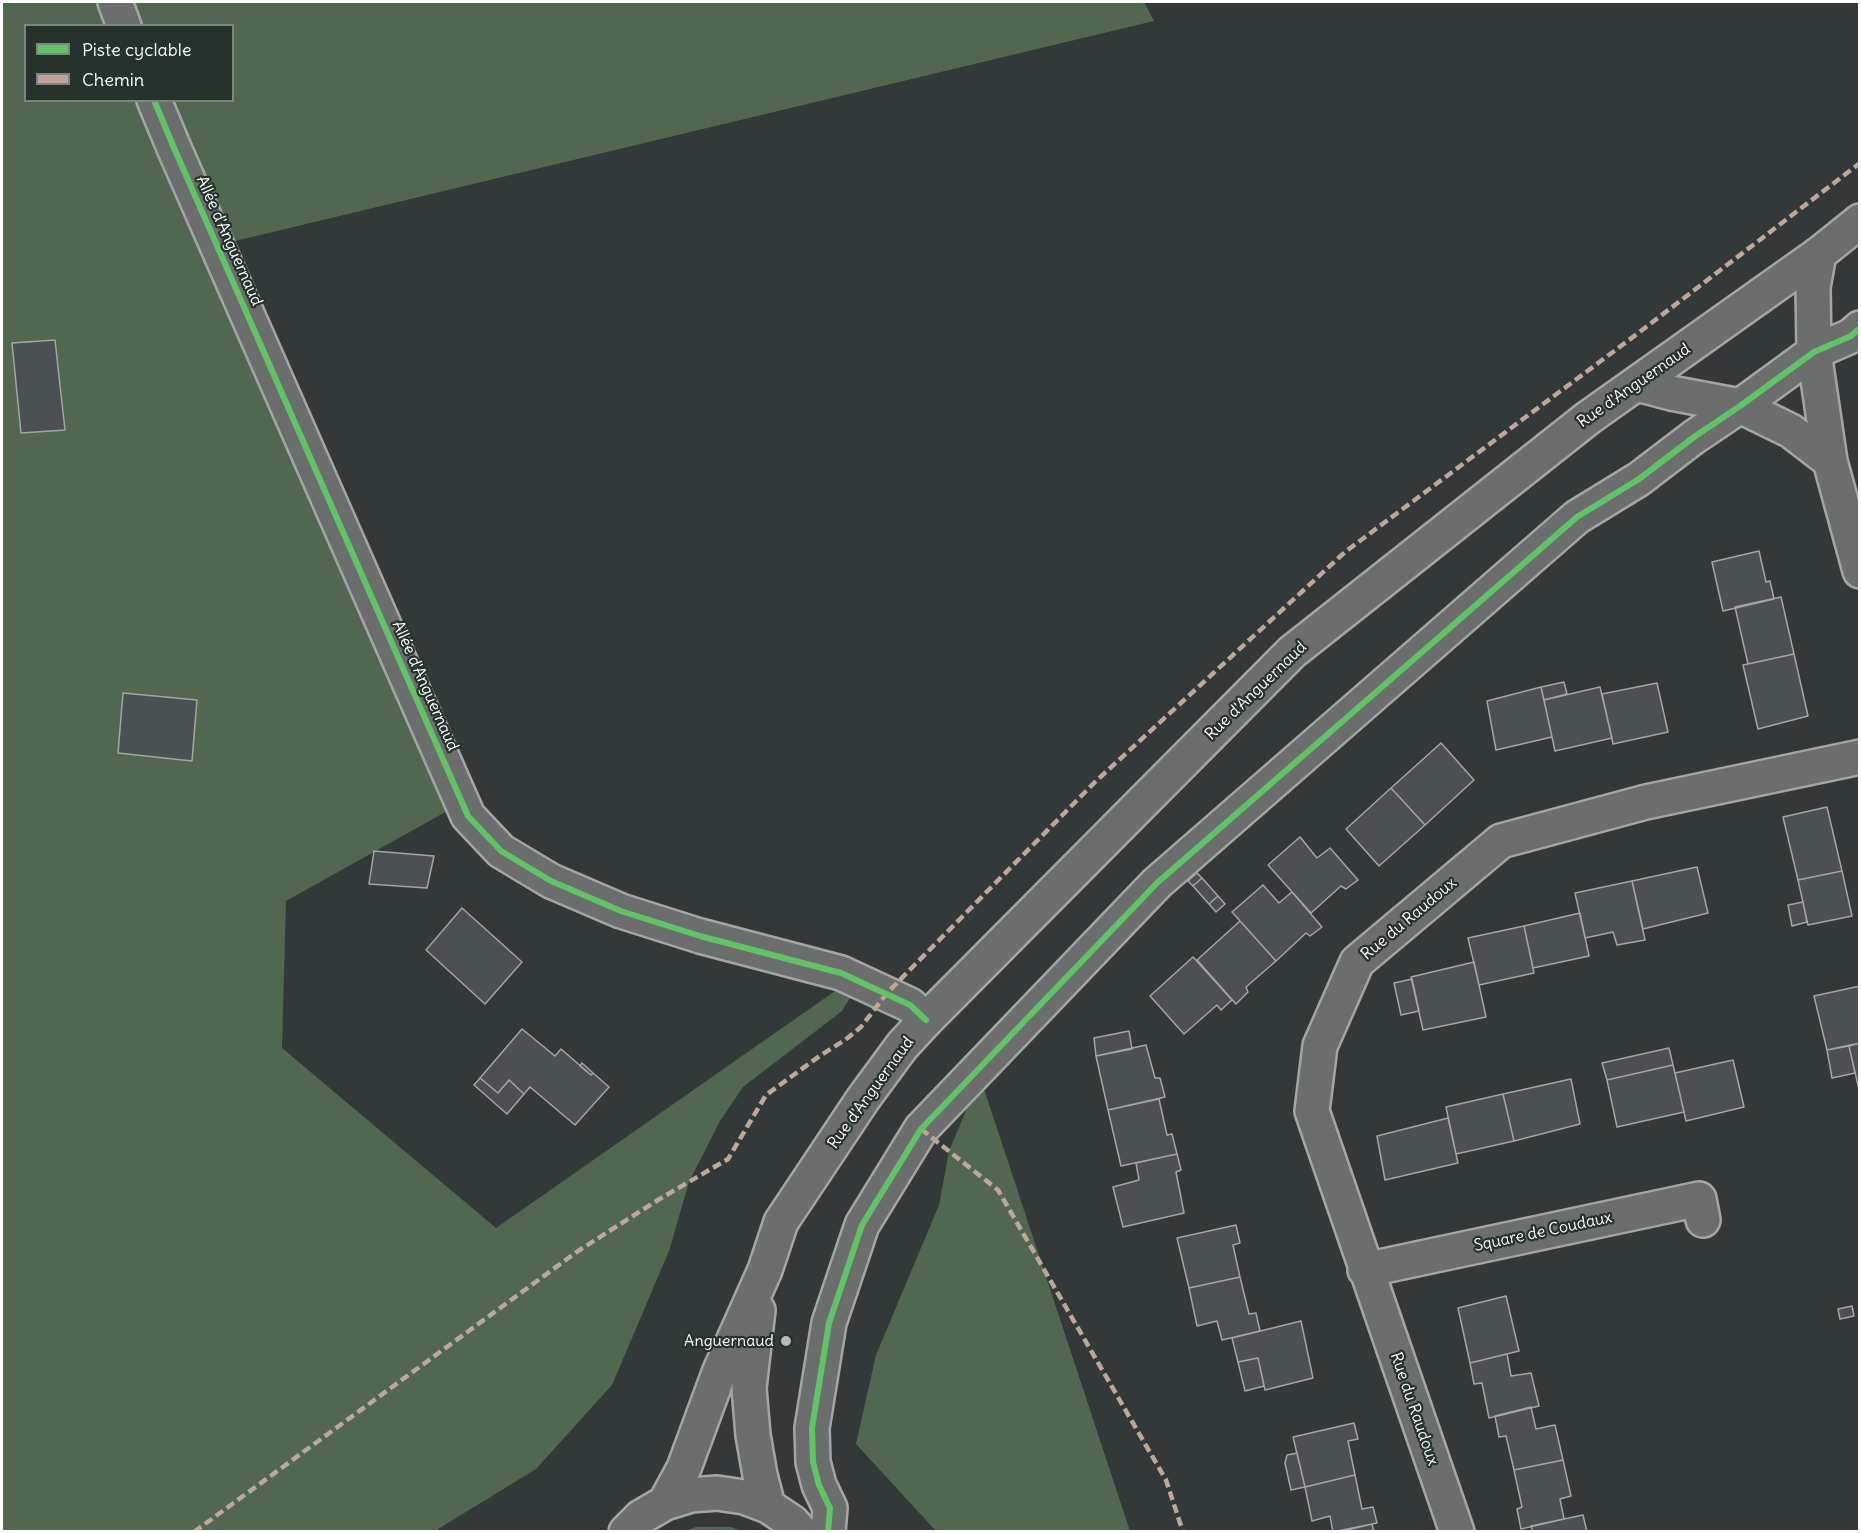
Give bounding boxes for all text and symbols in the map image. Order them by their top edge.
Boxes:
legend [24,24,234,102]
text: Piste cyclable [82,38,191,61]
text: Chemin [82,68,144,91]
street label: Allée d'Anguernaud [192,173,266,309]
street label: Rue d'Anguernaud [1574,340,1694,432]
street label: Allée d'Anguernaud [388,618,462,754]
street label: Rue d'Anguernaud [1201,638,1311,744]
street label: Rue du Raudoux [1357,874,1461,964]
street label: Rue d'Anguernaud [824,1033,918,1153]
street label: Square de Coudaux [1472,1208,1614,1256]
place label: Anguernaud [684,1331,774,1351]
marker: Anguernaud [779,1334,793,1348]
street label: Rue du Raudoux [1386,1350,1442,1468]

